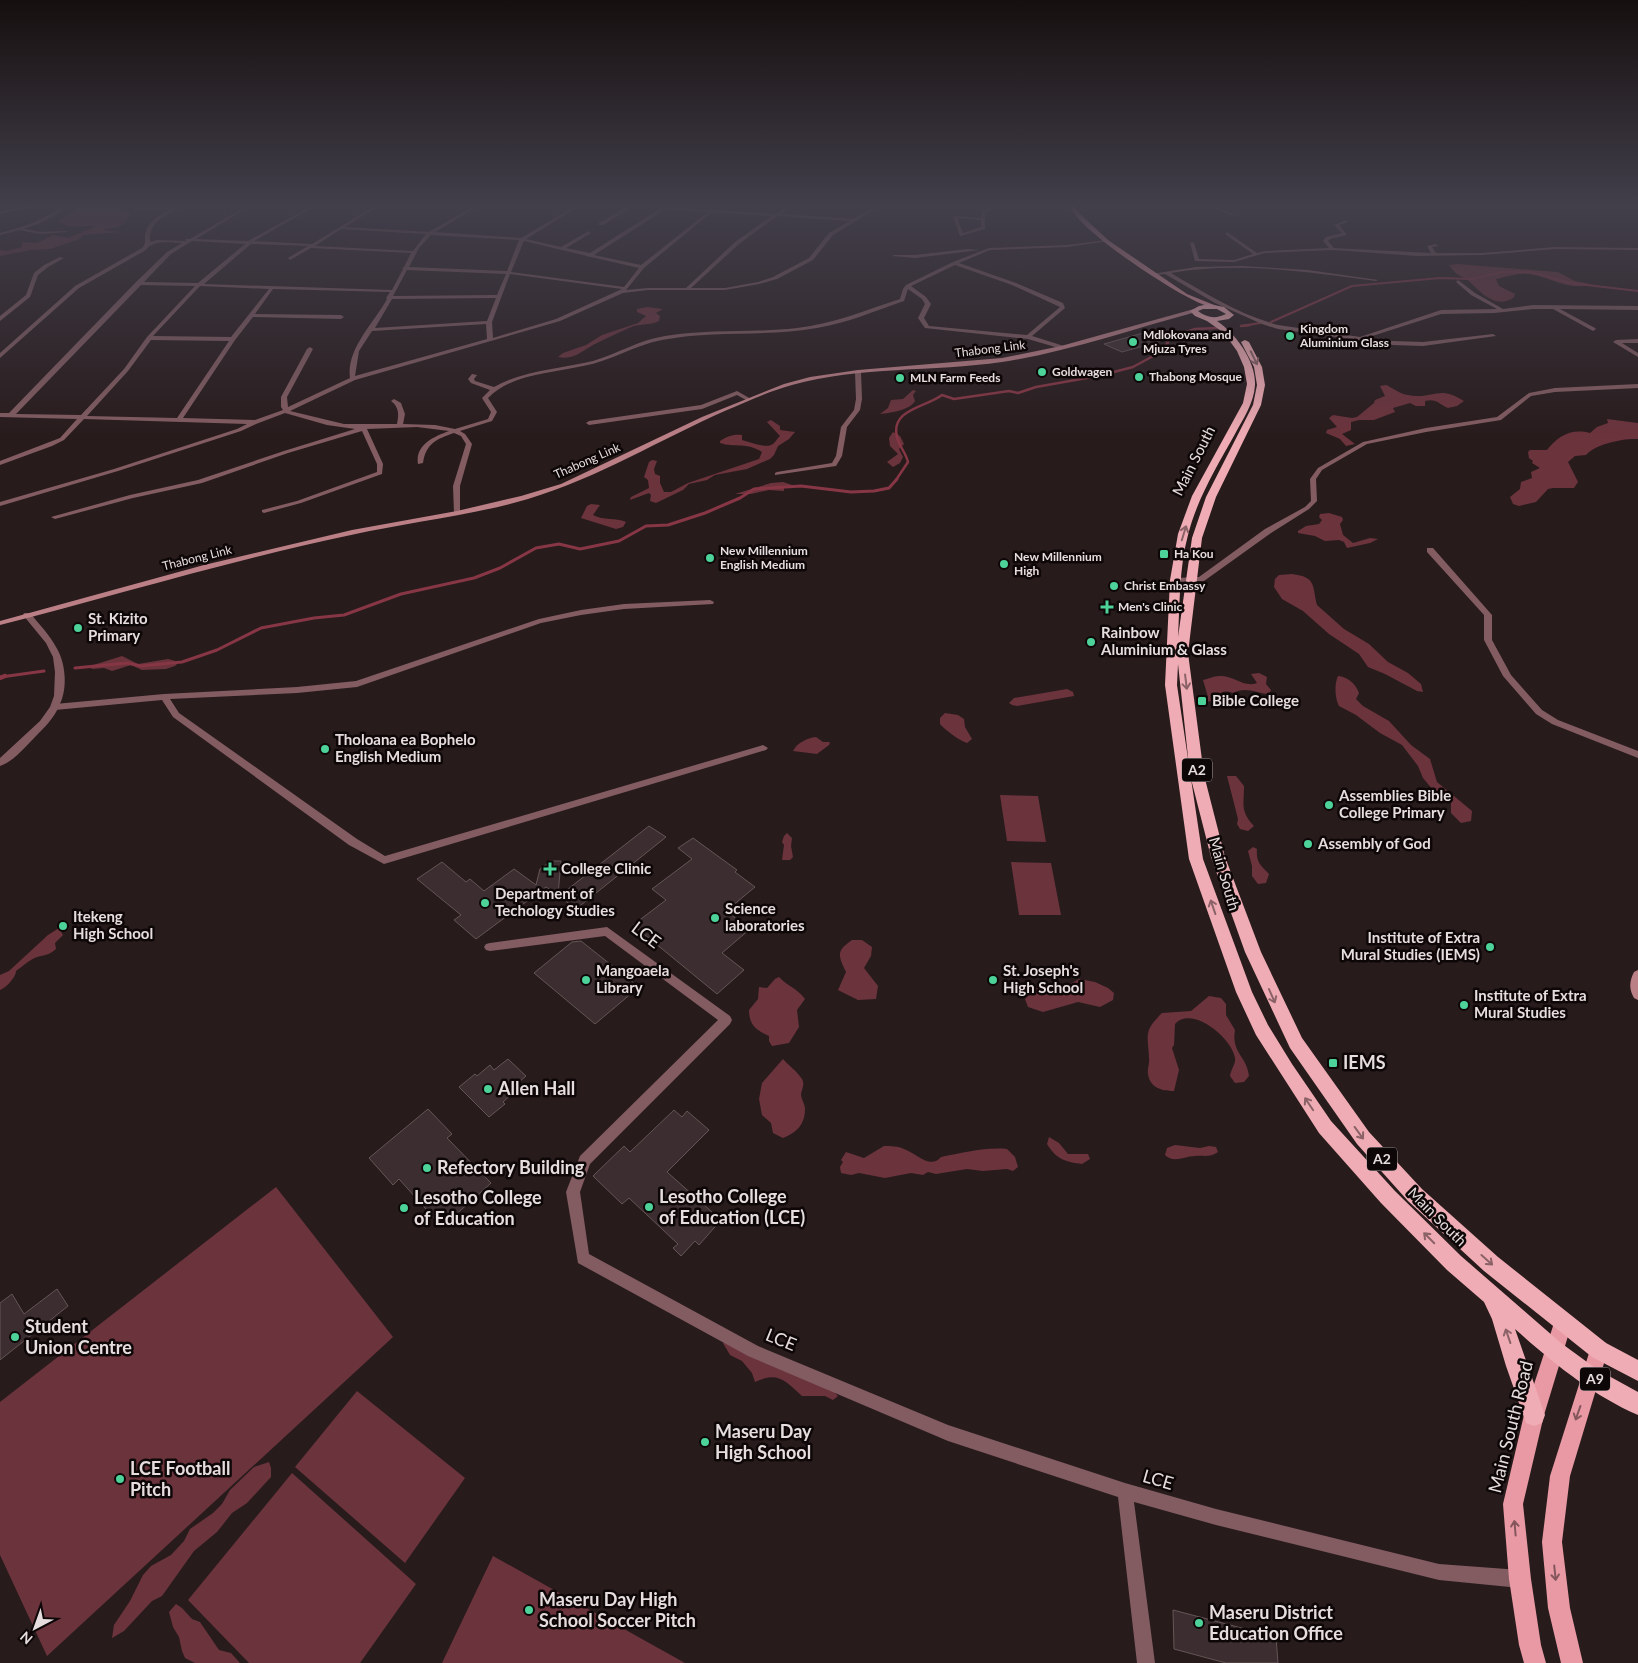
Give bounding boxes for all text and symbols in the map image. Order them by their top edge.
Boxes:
place label: Kingdom Aluminium Glass [1299,321,1389,350]
place label: Mdlokovana and Mjuza Tyres [1143,327,1232,356]
marker: Kingdom Aluminium Glass [1284,330,1296,342]
marker: Mdlokovana and Mjuza Tyres [1127,336,1139,348]
street label: Thabong Link [954,337,1027,360]
one-way arrow [1250,350,1259,365]
place label: Goldwagen [1052,364,1113,379]
marker: Goldwagen [1036,366,1048,378]
place label: Thabong Mosque [1149,369,1243,384]
place label: MLN Farm Feeds [910,370,1000,385]
marker: Thabong Mosque [1133,371,1145,383]
marker: MLN Farm Feeds [894,372,906,384]
street label: Main South [1168,423,1218,498]
street label: Thabong Link [551,439,623,482]
one-way arrow [1180,525,1190,541]
street label: Thabong Link [161,541,234,573]
place label: New Millennium English Medium [720,543,808,572]
place label: Ha Kou [1174,546,1214,561]
marker: Ha Kou [1158,548,1170,560]
place label: New Millennium High [1014,549,1102,578]
marker: New Millennium English Medium [704,552,716,564]
marker: New Millennium High [998,558,1010,570]
place label: Christ Embassy [1124,578,1206,593]
marker: Christ Embassy [1108,580,1120,592]
place label: Men's Clinic [1118,599,1183,614]
marker: Men's Clinic [1100,600,1114,614]
place label: St. Kizito Primary [88,609,148,644]
marker: St. Kizito Primary [72,622,84,634]
place label: Rainbow Aluminium & Glass [1100,623,1227,658]
marker: Rainbow Aluminium & Glass [1085,636,1097,648]
one-way arrow [1181,673,1191,689]
place label: Bible College [1212,691,1299,709]
marker: Bible College [1196,695,1208,707]
place label: Tholoana ea Bophelo English Medium [335,730,476,765]
marker: Tholoana ea Bophelo English Medium [319,743,331,755]
road number: A2 [1182,758,1212,782]
place label: Assemblies Bible College Primary [1338,786,1451,821]
marker: Assemblies Bible College Primary [1323,799,1335,811]
place label: Assembly of God [1317,834,1431,852]
street label: Main South [1206,835,1244,913]
marker: Assembly of God [1302,838,1314,850]
place label: College Clinic [561,859,651,877]
marker: College Clinic [543,862,557,876]
place label: Department of Techology Studies [495,884,615,919]
marker: Department of Techology Studies [479,897,491,909]
place label: Science laboratories [725,899,805,934]
one-way arrow [1208,900,1217,916]
place label: Itekeng High School [73,907,153,942]
marker: Science laboratories [709,912,721,924]
street label: LCE [628,916,666,952]
marker: Itekeng High School [57,920,69,932]
place label: Institute of Extra Mural Studies (IEMS) [1341,928,1480,963]
marker: Institute of Extra Mural Studies (IEMS) [1484,941,1496,953]
place label: Mangoaela Library [596,961,669,996]
place label: St. Joseph's High School [1003,961,1083,996]
marker: Mangoaela Library [580,974,592,986]
marker: St. Joseph's High School [987,974,999,986]
place label: Institute of Extra Mural Studies [1474,986,1587,1021]
one-way arrow [1268,988,1278,1003]
marker: Institute of Extra Mural Studies [1458,999,1470,1011]
place label: IEMS [1343,1051,1386,1073]
marker: IEMS [1327,1057,1339,1069]
place label: Allen Hall [497,1077,575,1099]
marker: Allen Hall [482,1083,494,1095]
one-way arrow [1304,1097,1314,1111]
one-way arrow [1354,1126,1365,1139]
road number: A2 [1367,1148,1397,1170]
place label: Refectory Building [437,1156,585,1178]
marker: Refectory Building [421,1162,433,1174]
street label: Main South [1405,1183,1471,1249]
place label: Lesotho College of Education (LCE) [659,1185,805,1228]
place label: Lesotho College of Education [414,1186,542,1229]
marker: Lesotho College of Education (LCE) [643,1201,655,1213]
marker: Lesotho College of Education [398,1202,410,1214]
one-way arrow [1423,1231,1435,1244]
one-way arrow [1480,1254,1493,1266]
place label: Student Union Centre [25,1315,132,1358]
street label: LCE [763,1323,800,1355]
one-way arrow [1502,1329,1512,1345]
marker: Student Union Centre [9,1331,21,1343]
street label: Main South Road [1483,1358,1537,1495]
road number: A9 [1580,1368,1610,1390]
one-way arrow [1573,1405,1583,1421]
place label: Maseru Day High School [715,1420,812,1463]
marker: Maseru Day High School [699,1436,711,1448]
place label: LCE Football Pitch [130,1457,230,1500]
street label: LCE [1140,1464,1176,1494]
marker: LCE Football Pitch [114,1473,126,1485]
one-way arrow [1510,1521,1520,1537]
one-way arrow [1550,1564,1560,1580]
place label: Maseru Day High School Soccer Pitch [539,1588,696,1631]
place label: Maseru District Education Office [1209,1601,1343,1644]
north arrow [10,1603,60,1653]
marker: Maseru Day High School Soccer Pitch [523,1604,535,1616]
marker: Maseru District Education Office [1193,1617,1205,1629]
text: N [16,1628,36,1648]

